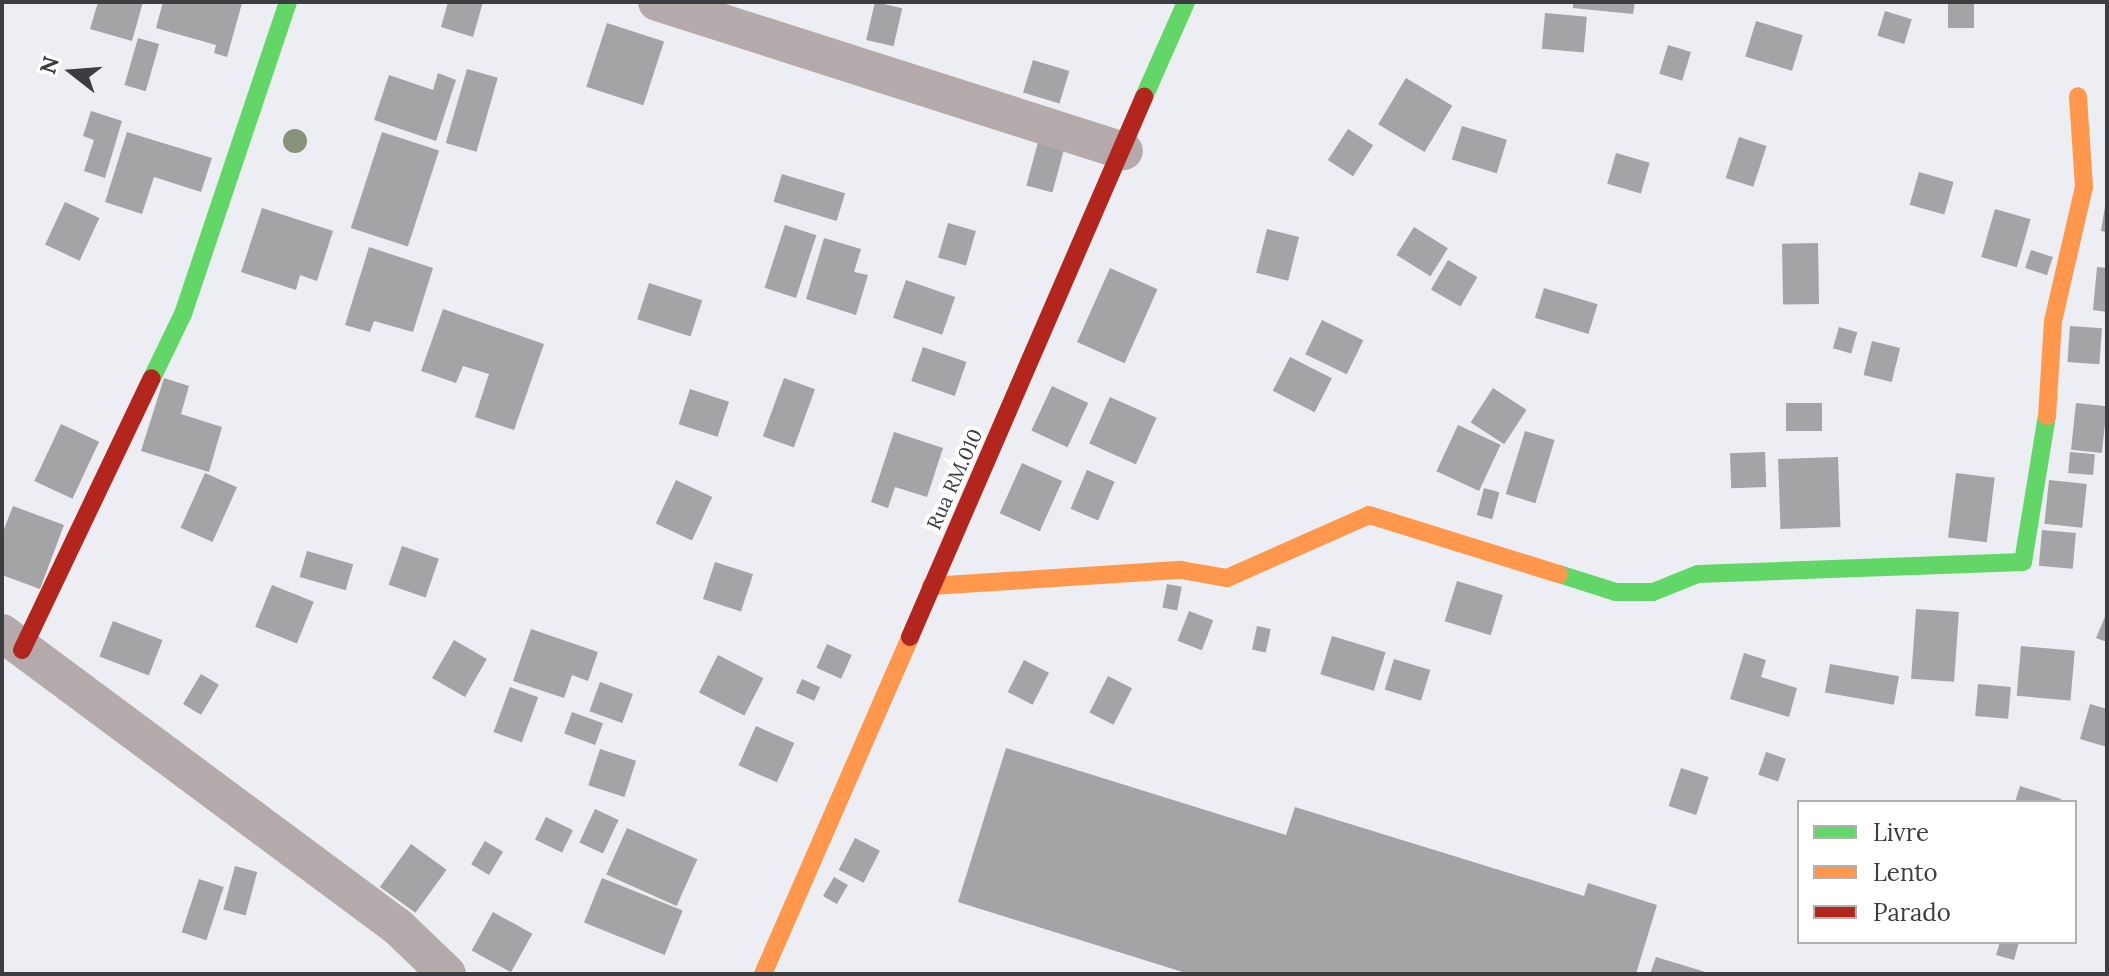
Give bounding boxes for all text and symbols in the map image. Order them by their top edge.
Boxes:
north arrow [32,32,112,112]
text: N [33,53,65,77]
street label: Rua RM.010 [921,425,987,533]
legend [1797,800,2077,944]
text: Livre [1873,817,1929,848]
text: Lento [1873,857,1938,888]
text: Parado [1873,897,1951,928]

